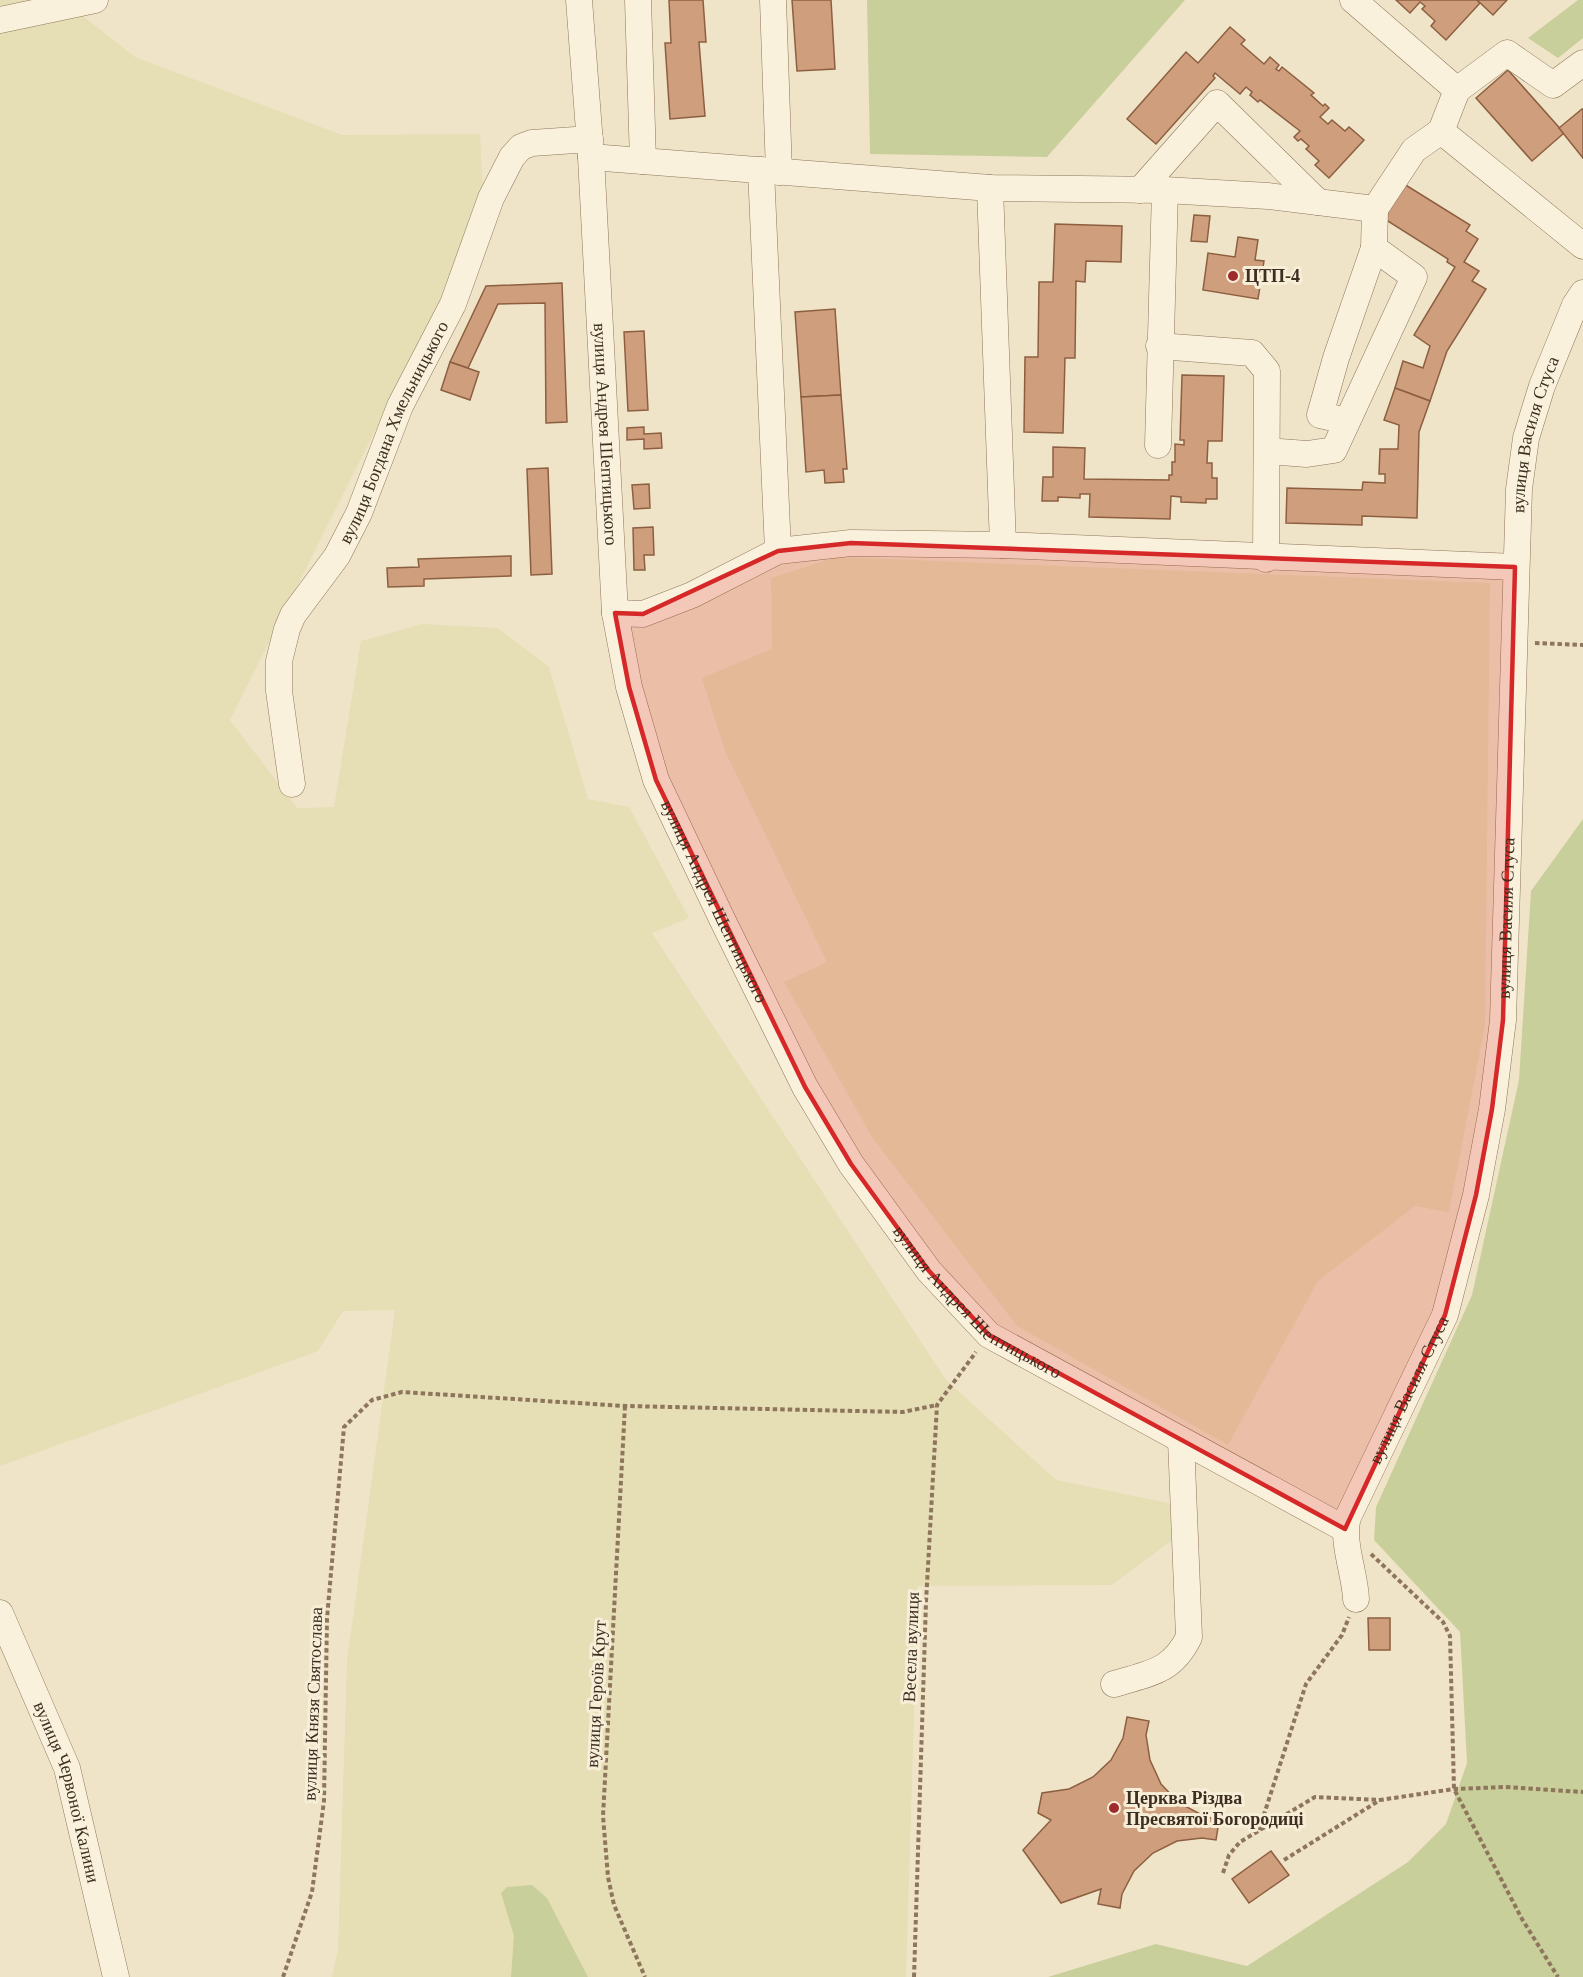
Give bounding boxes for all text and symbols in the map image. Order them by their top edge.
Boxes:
place label: ЦТП-4 [1245,266,1300,286]
marker: ЦТП-4 [1226,269,1240,283]
street label: вулиця Богдана Хмельницького [335,318,452,547]
street label: вулиця Андрея Шептицького [590,322,621,546]
street label: вулиця Василя Стуса [1508,353,1563,513]
street label: вулиця Андрея Шептицького [657,797,772,1006]
street label: вулиця Василя Стуса [1494,837,1518,999]
street label: вулиця Андрея Шептицького [889,1222,1065,1383]
street label: вулиця Василя Стуса [1365,1313,1453,1467]
street label: Весела вулиця [899,1591,923,1703]
street label: вулиця Князя Святослава [300,1607,326,1801]
street label: вулиця Героїв Крут [582,1620,610,1768]
street label: вулиця Червоної Калини [29,1698,104,1885]
place label: Церква Різдва Пресвятої Богородиці [1126,1788,1304,1829]
marker: Церква Різдва Пресвятої Богородиці [1107,1801,1121,1815]

